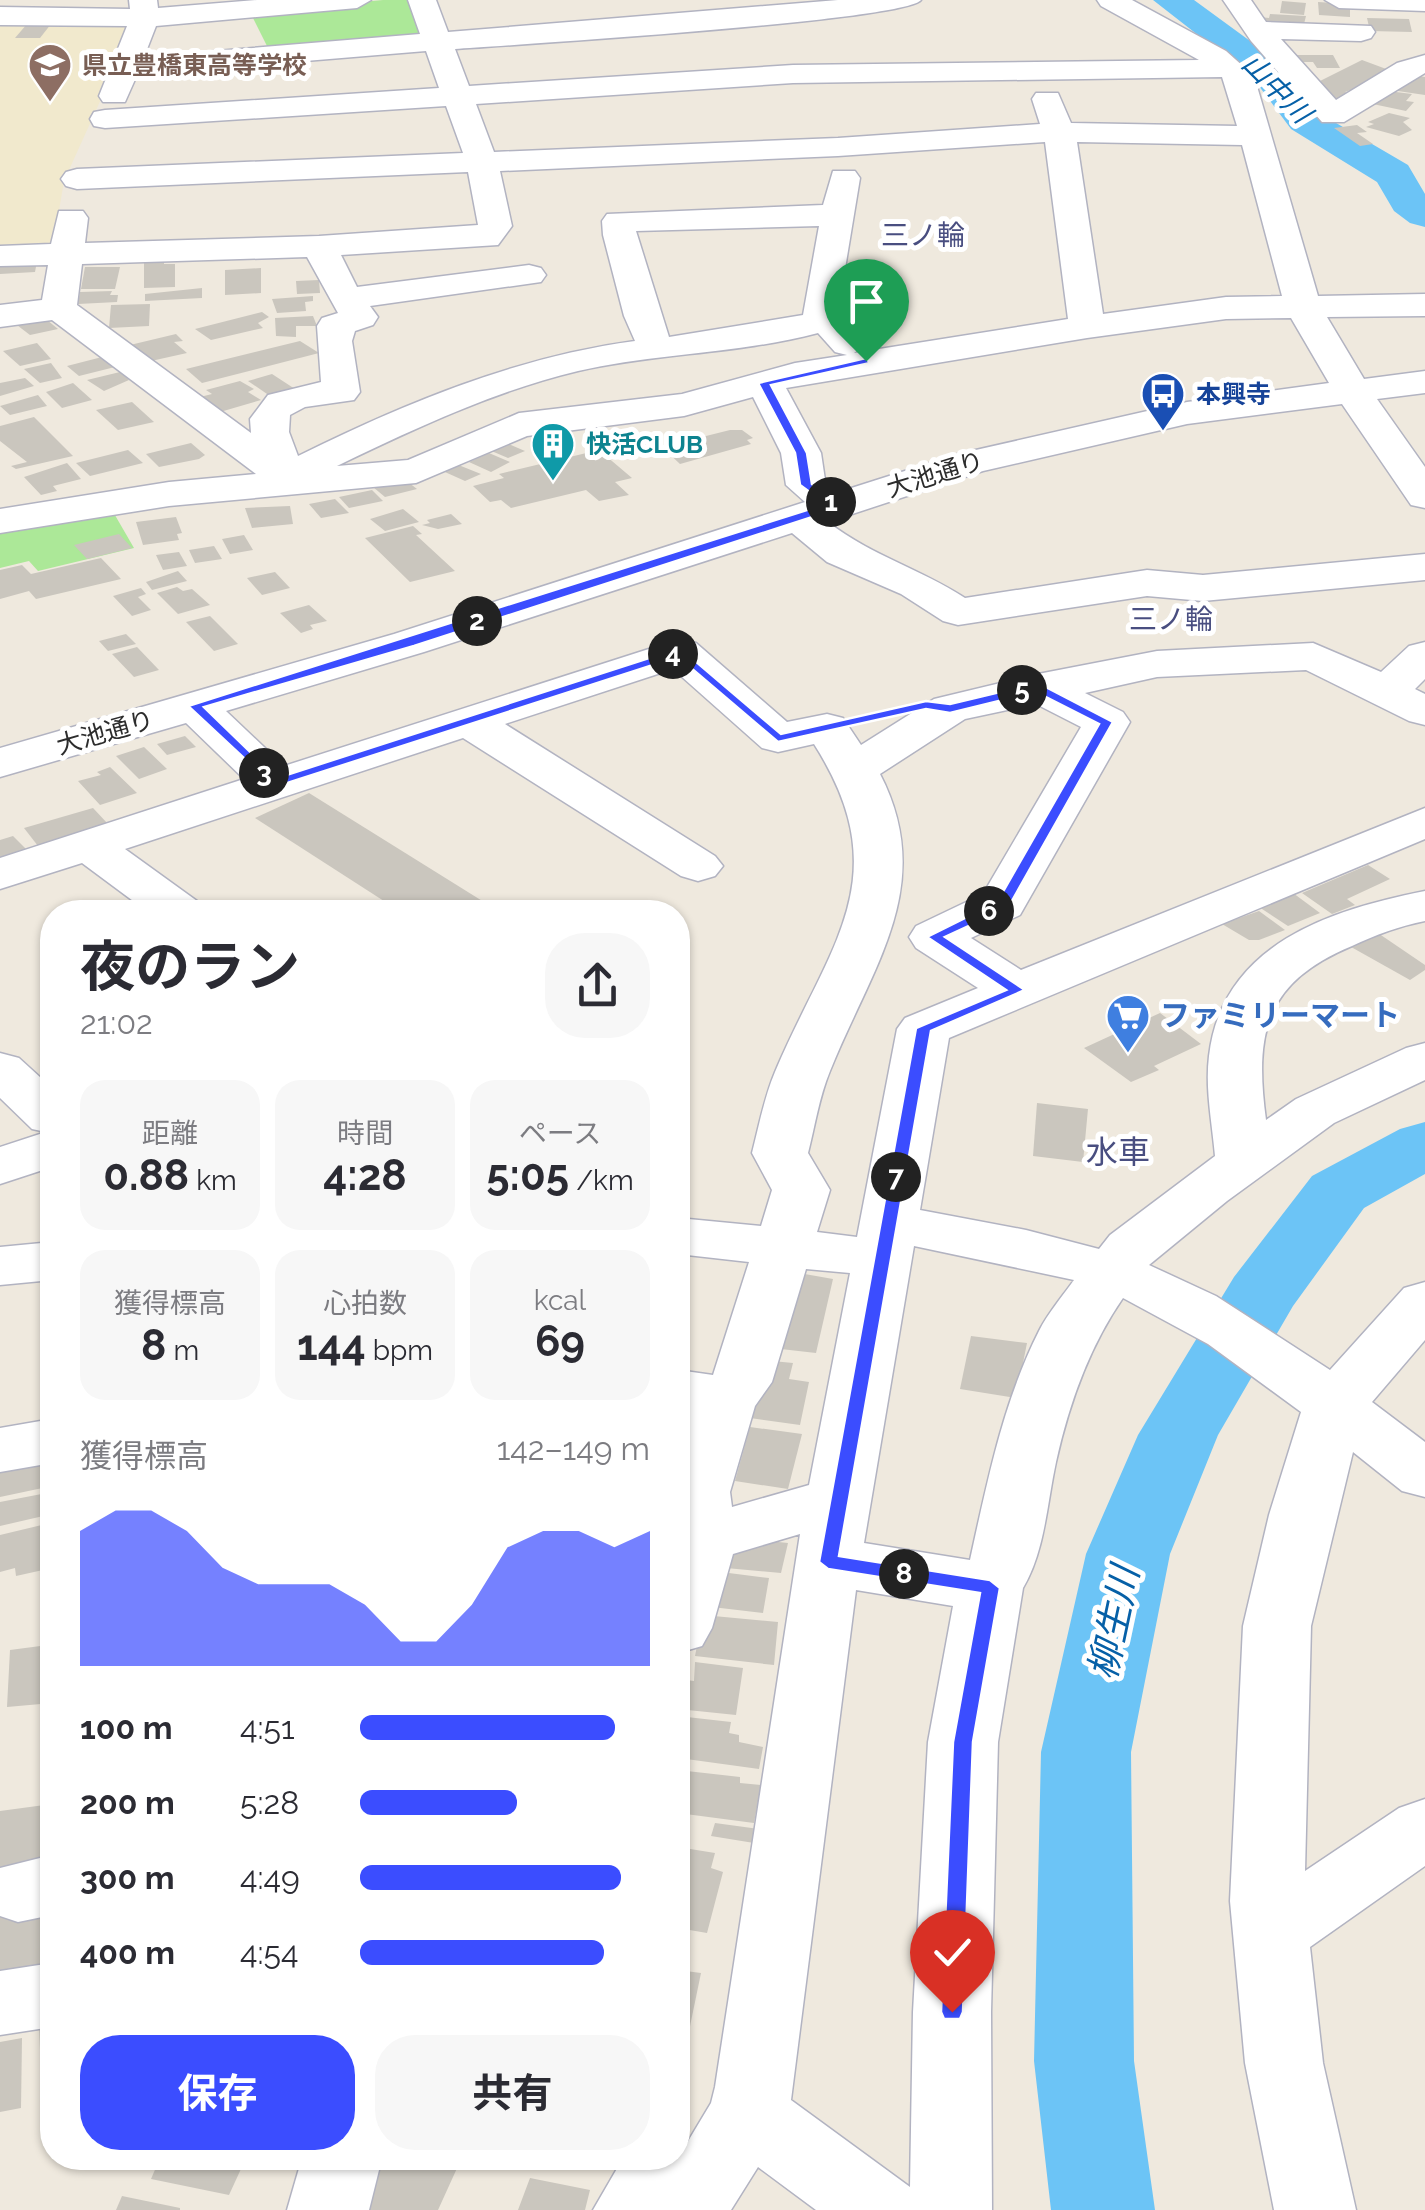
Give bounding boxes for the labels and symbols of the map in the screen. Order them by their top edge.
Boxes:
school or university icon: 県立豊橋東高等学校 [27,42,73,103]
water label: 山中川 [1235,47,1320,132]
place label: 県立豊橋東高等学校 [82,50,307,80]
district label: 三ノ輪 [881,219,965,252]
pin [824,259,909,362]
bus stop icon: 本興寺 [1140,371,1186,432]
place label: 本興寺 [1196,379,1271,409]
building icon: 快活CLUB [530,421,576,482]
place label: 快活CLUB [586,429,703,459]
street label: 大池通り [883,445,987,503]
pin: 1 [806,477,856,527]
pin: 2 [452,596,502,646]
district label: 三ノ輪 [1129,603,1213,636]
pin: 4 [648,629,698,679]
pin: 5 [997,665,1047,715]
street label: 大池通り [53,704,157,760]
pin: 3 [239,748,289,798]
pin: 6 [964,886,1014,936]
supermarket icon: ファミリーマート [1105,993,1151,1054]
place label: ファミリーマート [1160,998,1400,1033]
district label: 水車 [1086,1133,1150,1170]
pin: 7 [871,1152,921,1202]
pin: 8 [879,1549,929,1599]
water label: 柳生川 [1080,1559,1148,1683]
pin [910,1910,995,2013]

